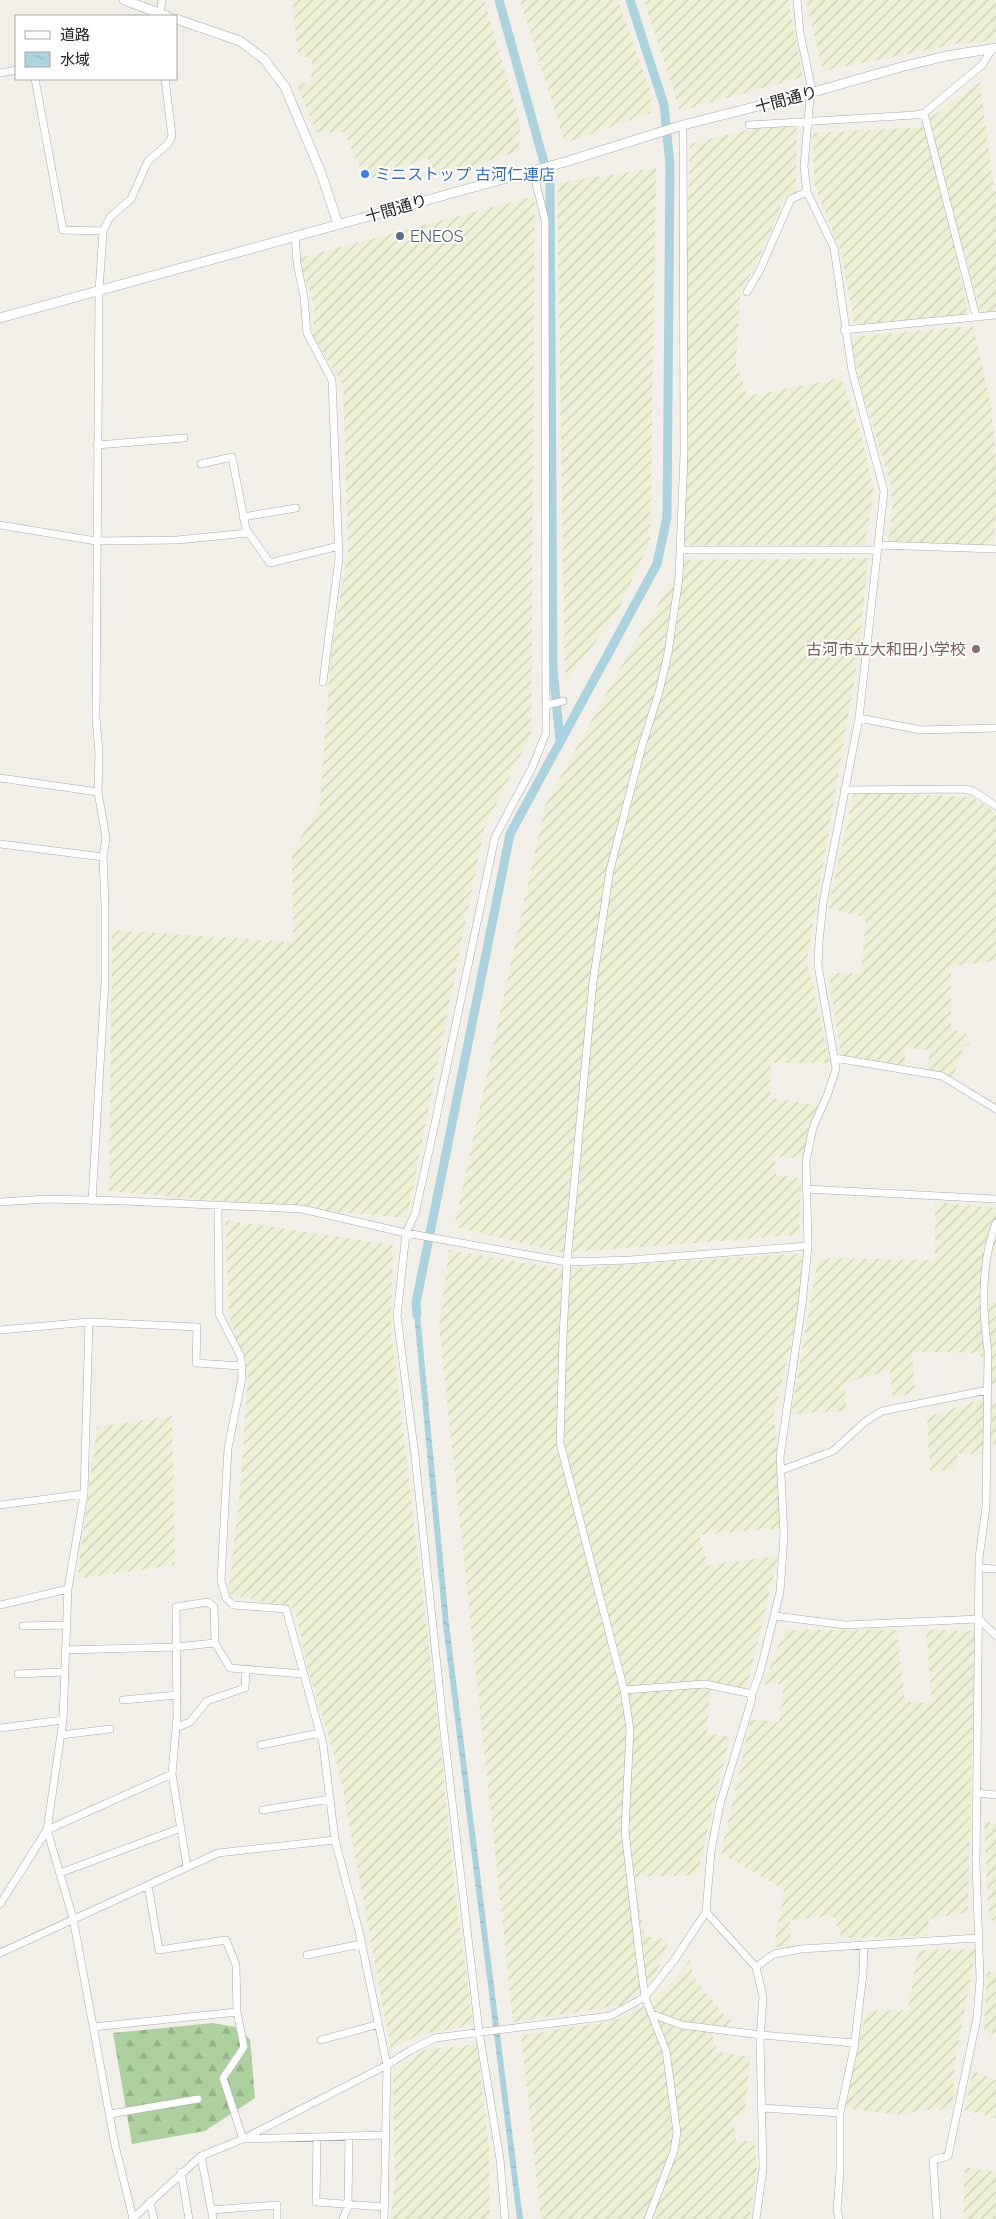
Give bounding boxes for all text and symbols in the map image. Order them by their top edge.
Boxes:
legend [15,15,178,80]
text: 道路 [60,26,90,44]
text: 水域 [60,51,90,69]
street label: 十間通り [753,82,820,117]
place label: ミニストップ 古河仁連店 [375,165,555,184]
marker: ミニストップ 古河仁連店 [359,168,371,180]
street label: 十間通り [363,191,430,226]
place label: ENEOS [410,227,464,246]
marker: ENEOS [394,230,406,242]
place label: 古河市立大和田小学校 [806,640,966,659]
marker: 古河市立大和田小学校 [970,643,982,655]

